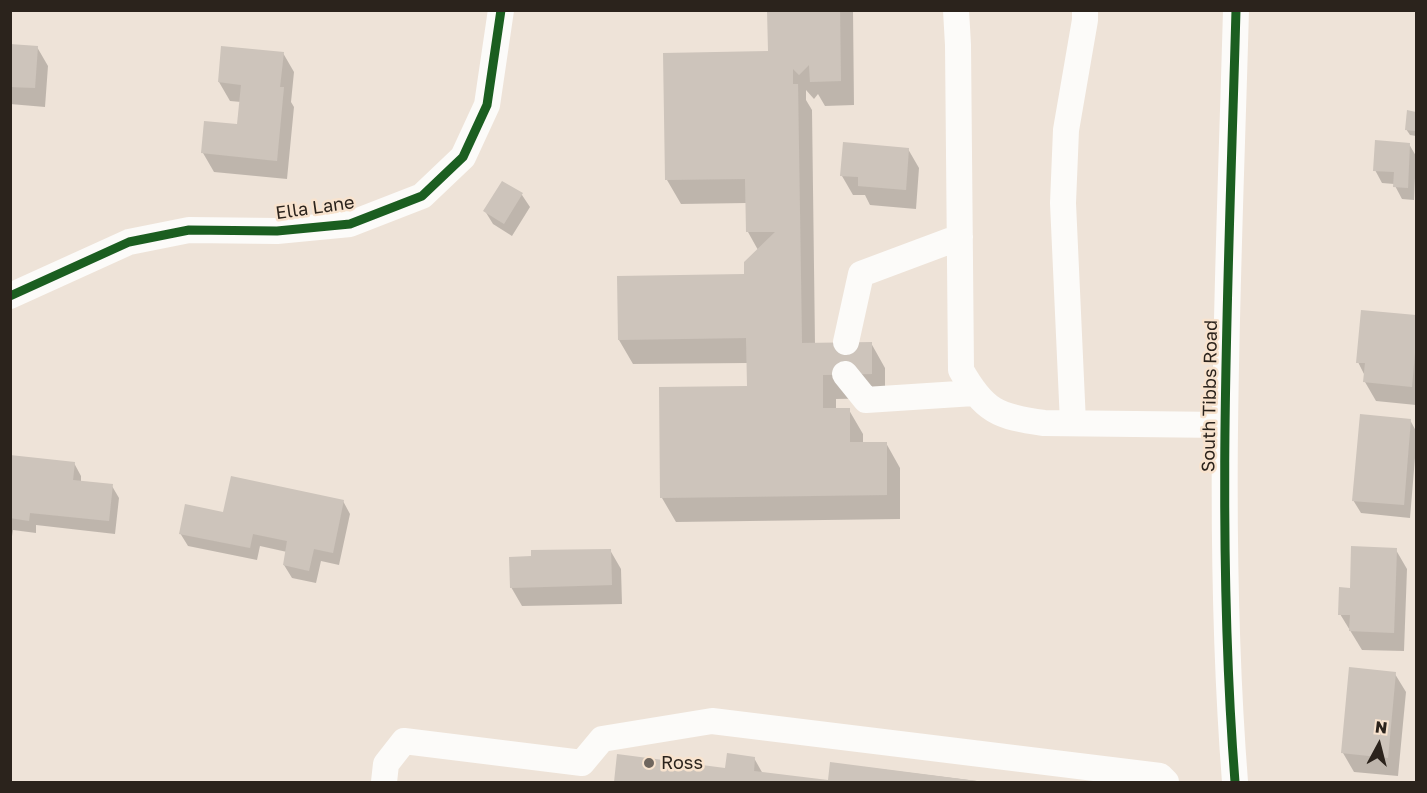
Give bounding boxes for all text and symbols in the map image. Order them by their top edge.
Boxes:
street label: Ella Lane [274,192,356,224]
street label: South Tibbs Road [1198,320,1222,472]
north arrow [1349,715,1409,775]
text: N [1374,716,1388,738]
place label: Ross [661,752,703,774]
marker: Ross [642,756,656,770]

